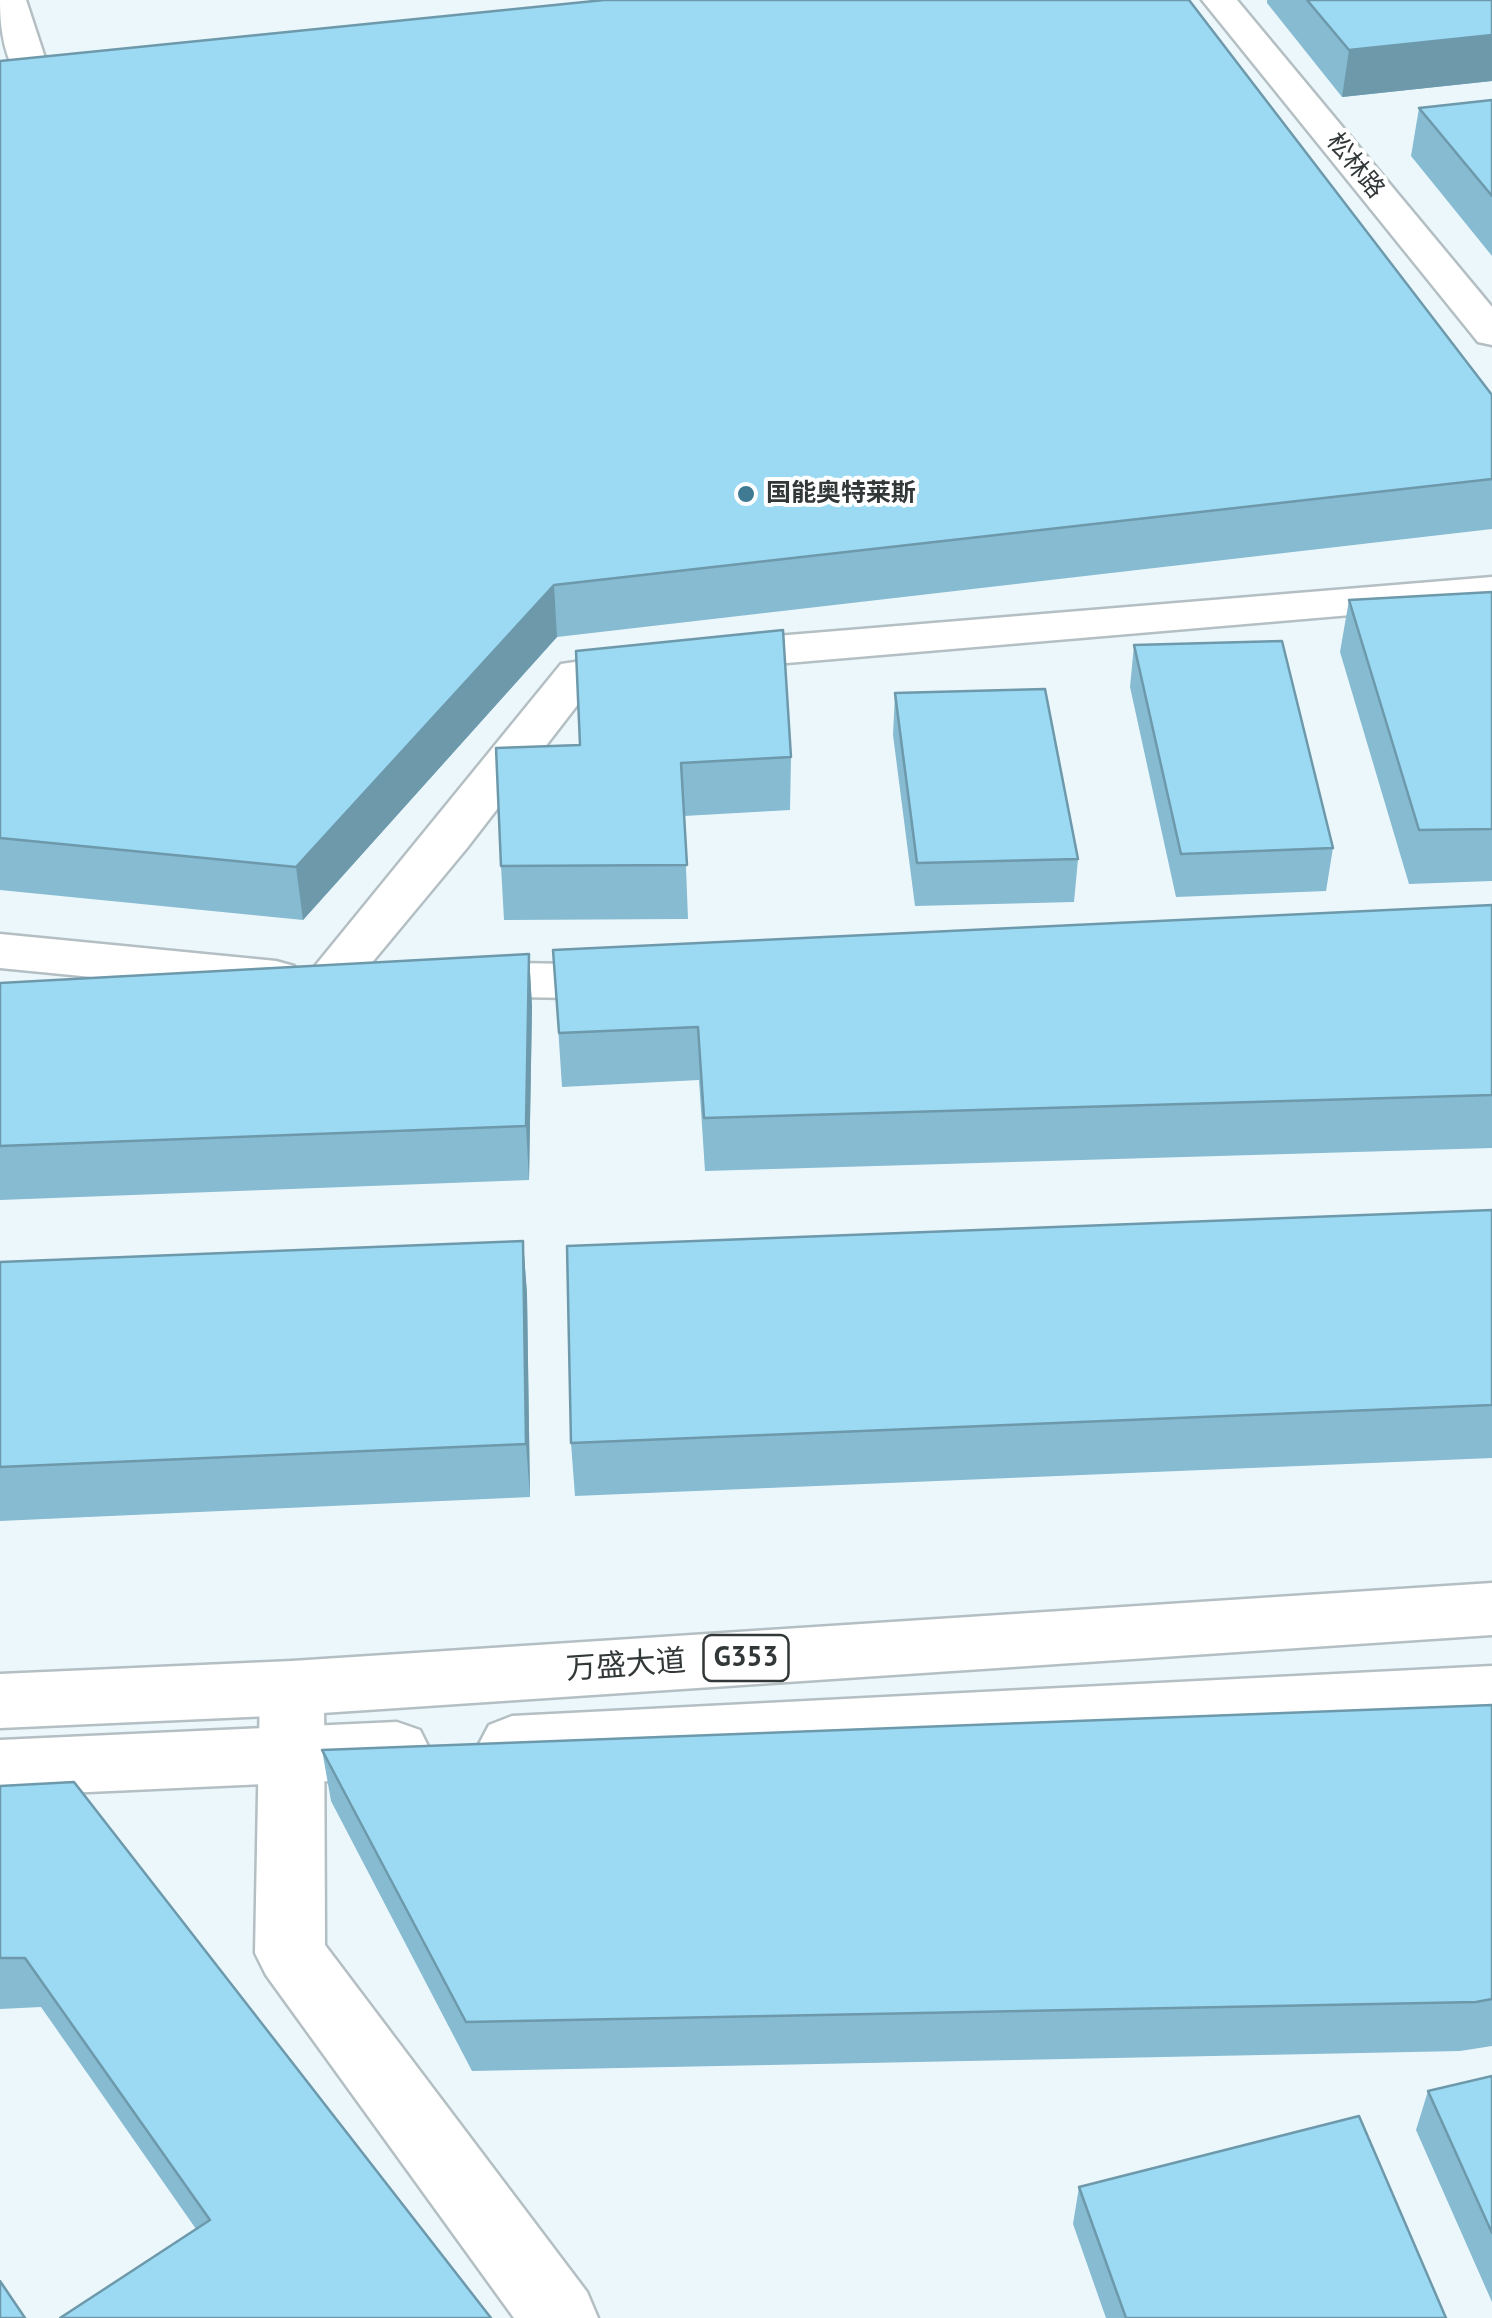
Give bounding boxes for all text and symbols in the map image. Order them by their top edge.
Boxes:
street label: 松林路 [1320,127,1390,205]
place label: 国能奥特莱斯 [766,479,916,509]
marker: 国能奥特莱斯 [735,483,757,505]
road number: G353 [704,1635,788,1681]
street label: 万盛大道 [565,1644,687,1688]

